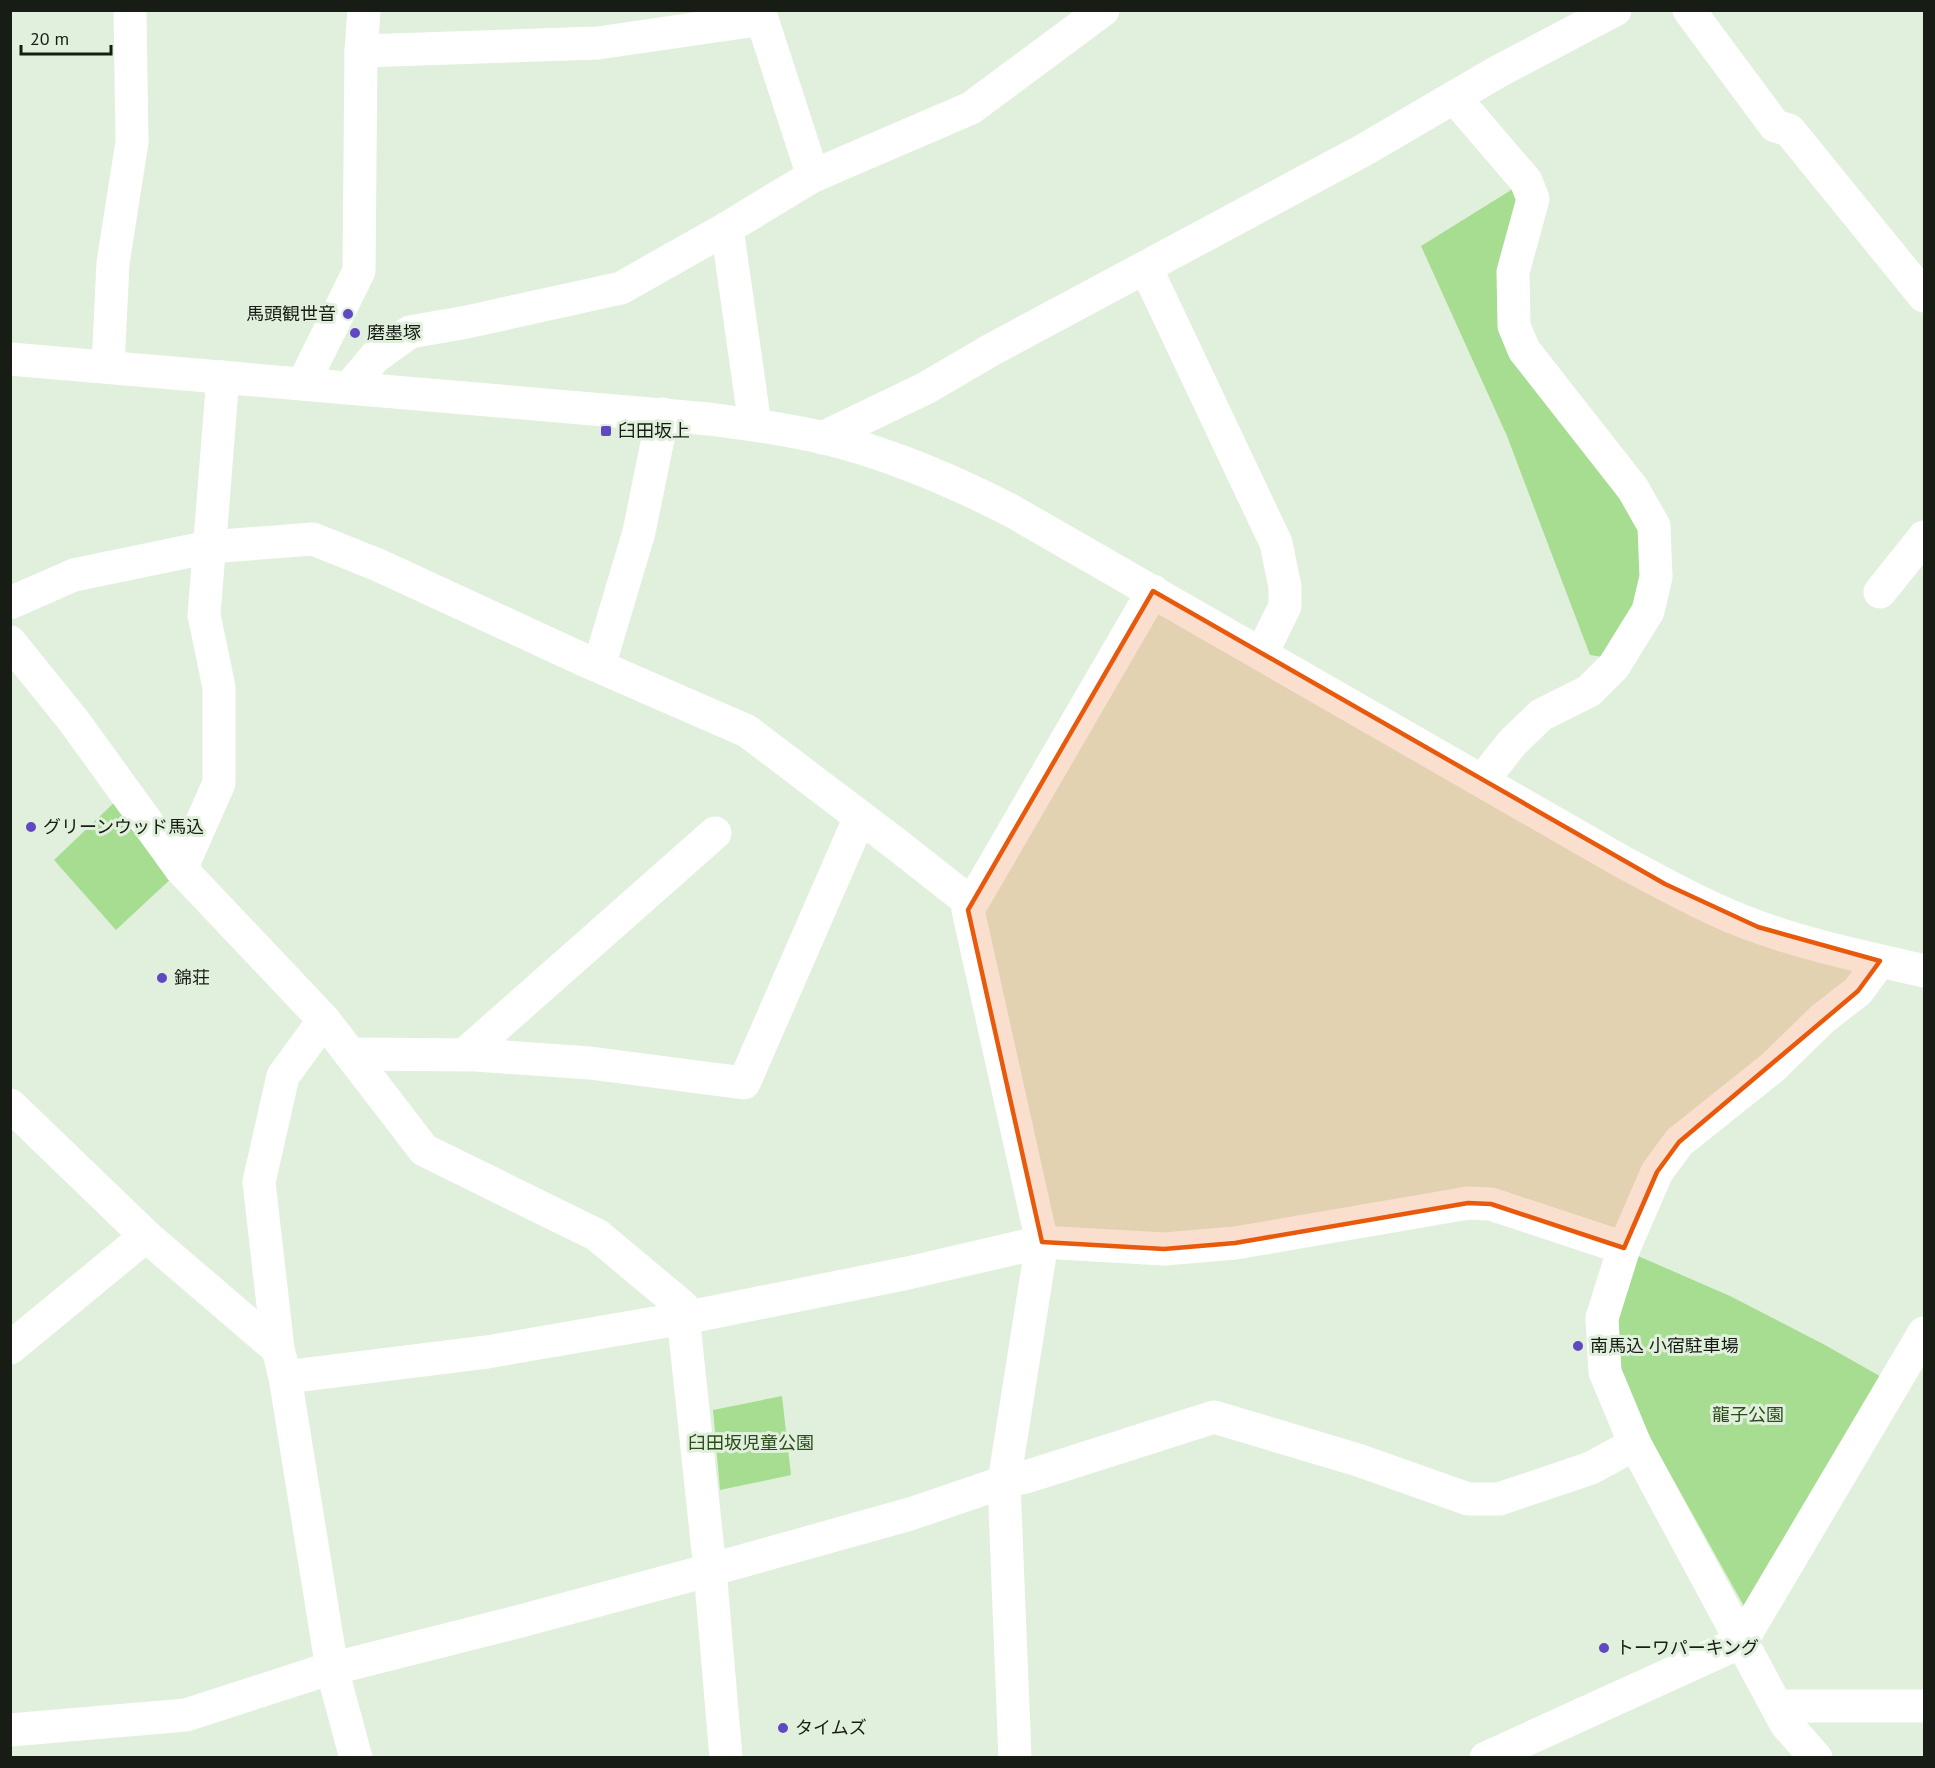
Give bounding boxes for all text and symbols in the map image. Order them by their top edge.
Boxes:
scale bar [21,18,111,56]
text: 20 m [30,27,69,50]
place label: 馬頭観世音 [246,302,336,325]
marker: 馬頭観世音 [341,307,355,321]
place label: 磨墨塚 [367,321,421,344]
marker: 磨墨塚 [348,326,362,340]
place label: 臼田坂上 [618,419,690,442]
marker: 臼田坂上 [599,424,613,438]
place label: グリーンウッド馬込 [43,815,204,838]
marker: グリーンウッド馬込 [24,820,38,834]
place label: 錦荘 [174,966,210,989]
marker: 錦荘 [155,971,169,985]
place label: 南馬込 小宿駐車場 [1590,1334,1739,1357]
marker: 南馬込 小宿駐車場 [1571,1339,1585,1353]
park label: 龍子公園 [1712,1403,1784,1426]
park label: 臼田坂児童公園 [688,1431,814,1454]
place label: トーワパーキング [1616,1636,1759,1659]
marker: トーワパーキング [1597,1641,1611,1655]
place label: タイムズ [795,1716,867,1739]
marker: タイムズ [776,1721,790,1735]

